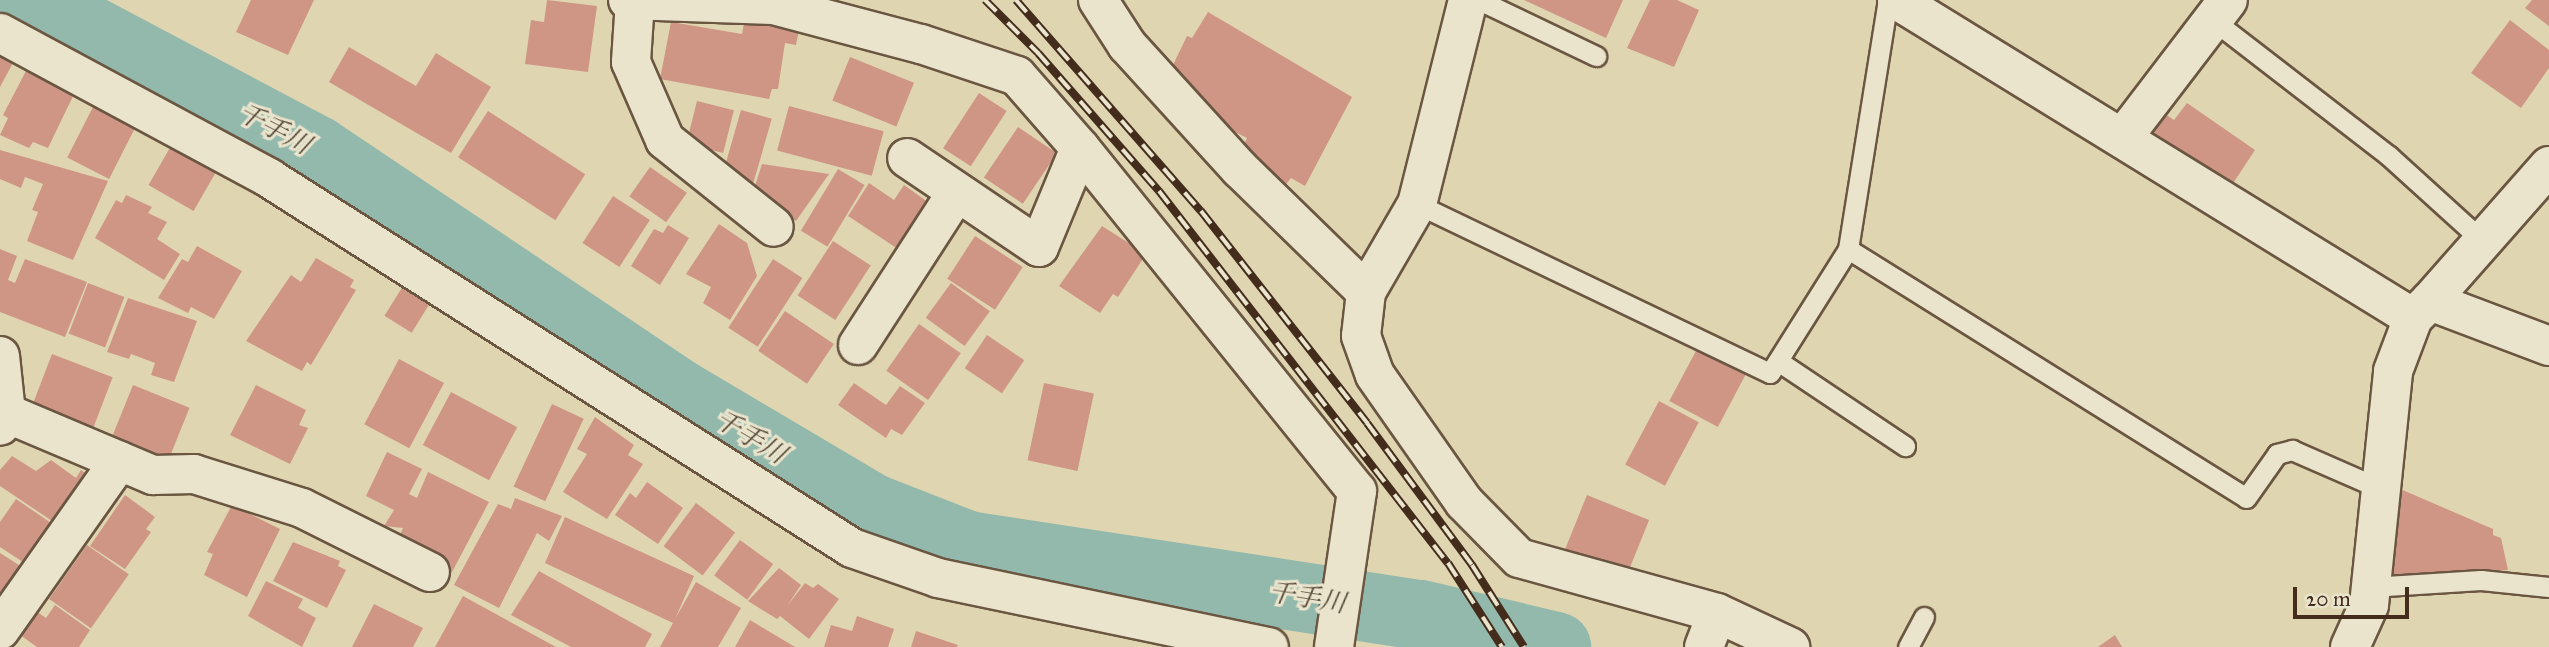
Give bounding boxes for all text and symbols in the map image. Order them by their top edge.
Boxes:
water label: 千手川 [232,97,316,161]
water label: 千手川 [709,404,791,470]
scale bar [2297,574,2412,618]
water label: 千手川 [1266,576,1348,620]
text: 20 m [2306,586,2351,612]

